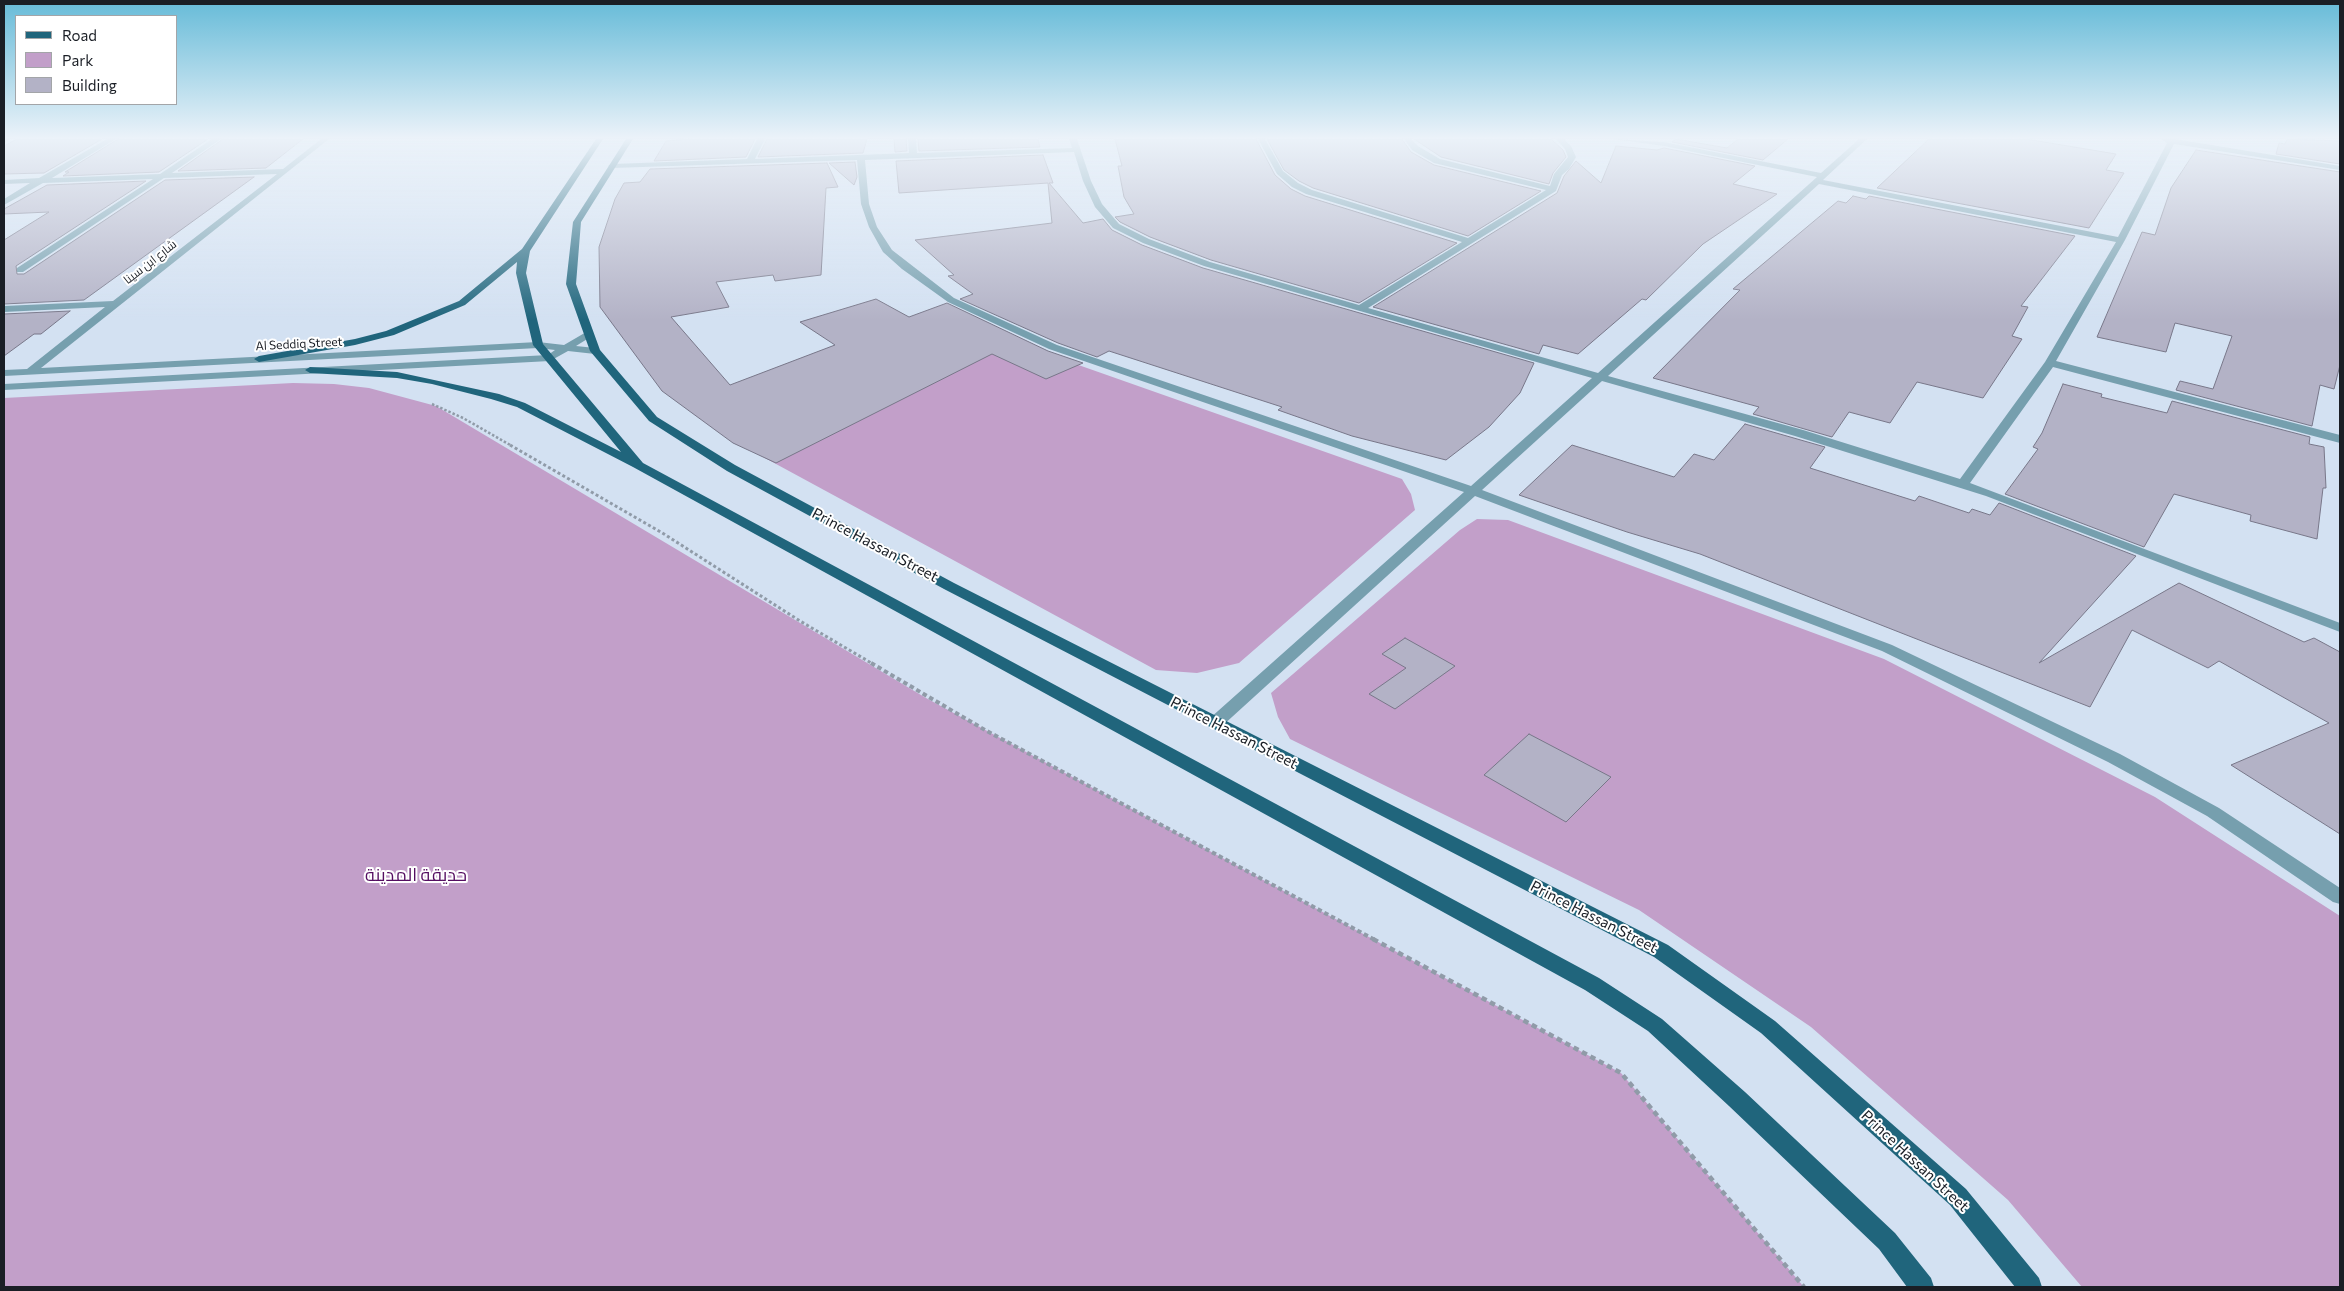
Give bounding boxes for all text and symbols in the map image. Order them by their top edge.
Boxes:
legend [15,15,178,105]
text: Road [62,26,97,44]
text: Park [62,51,93,69]
text: Building [62,76,117,94]
street label: شارع ابن سينا [121,237,179,287]
street label: Al Seddiq Street [255,335,343,353]
street label: Prince Hassan Street [809,504,941,586]
street label: Prince Hassan Street [1167,693,1301,773]
park label: حديقة المدينة [365,864,467,886]
street label: Prince Hassan Street [1527,877,1661,957]
street label: Prince Hassan Street [1857,1107,1973,1215]

